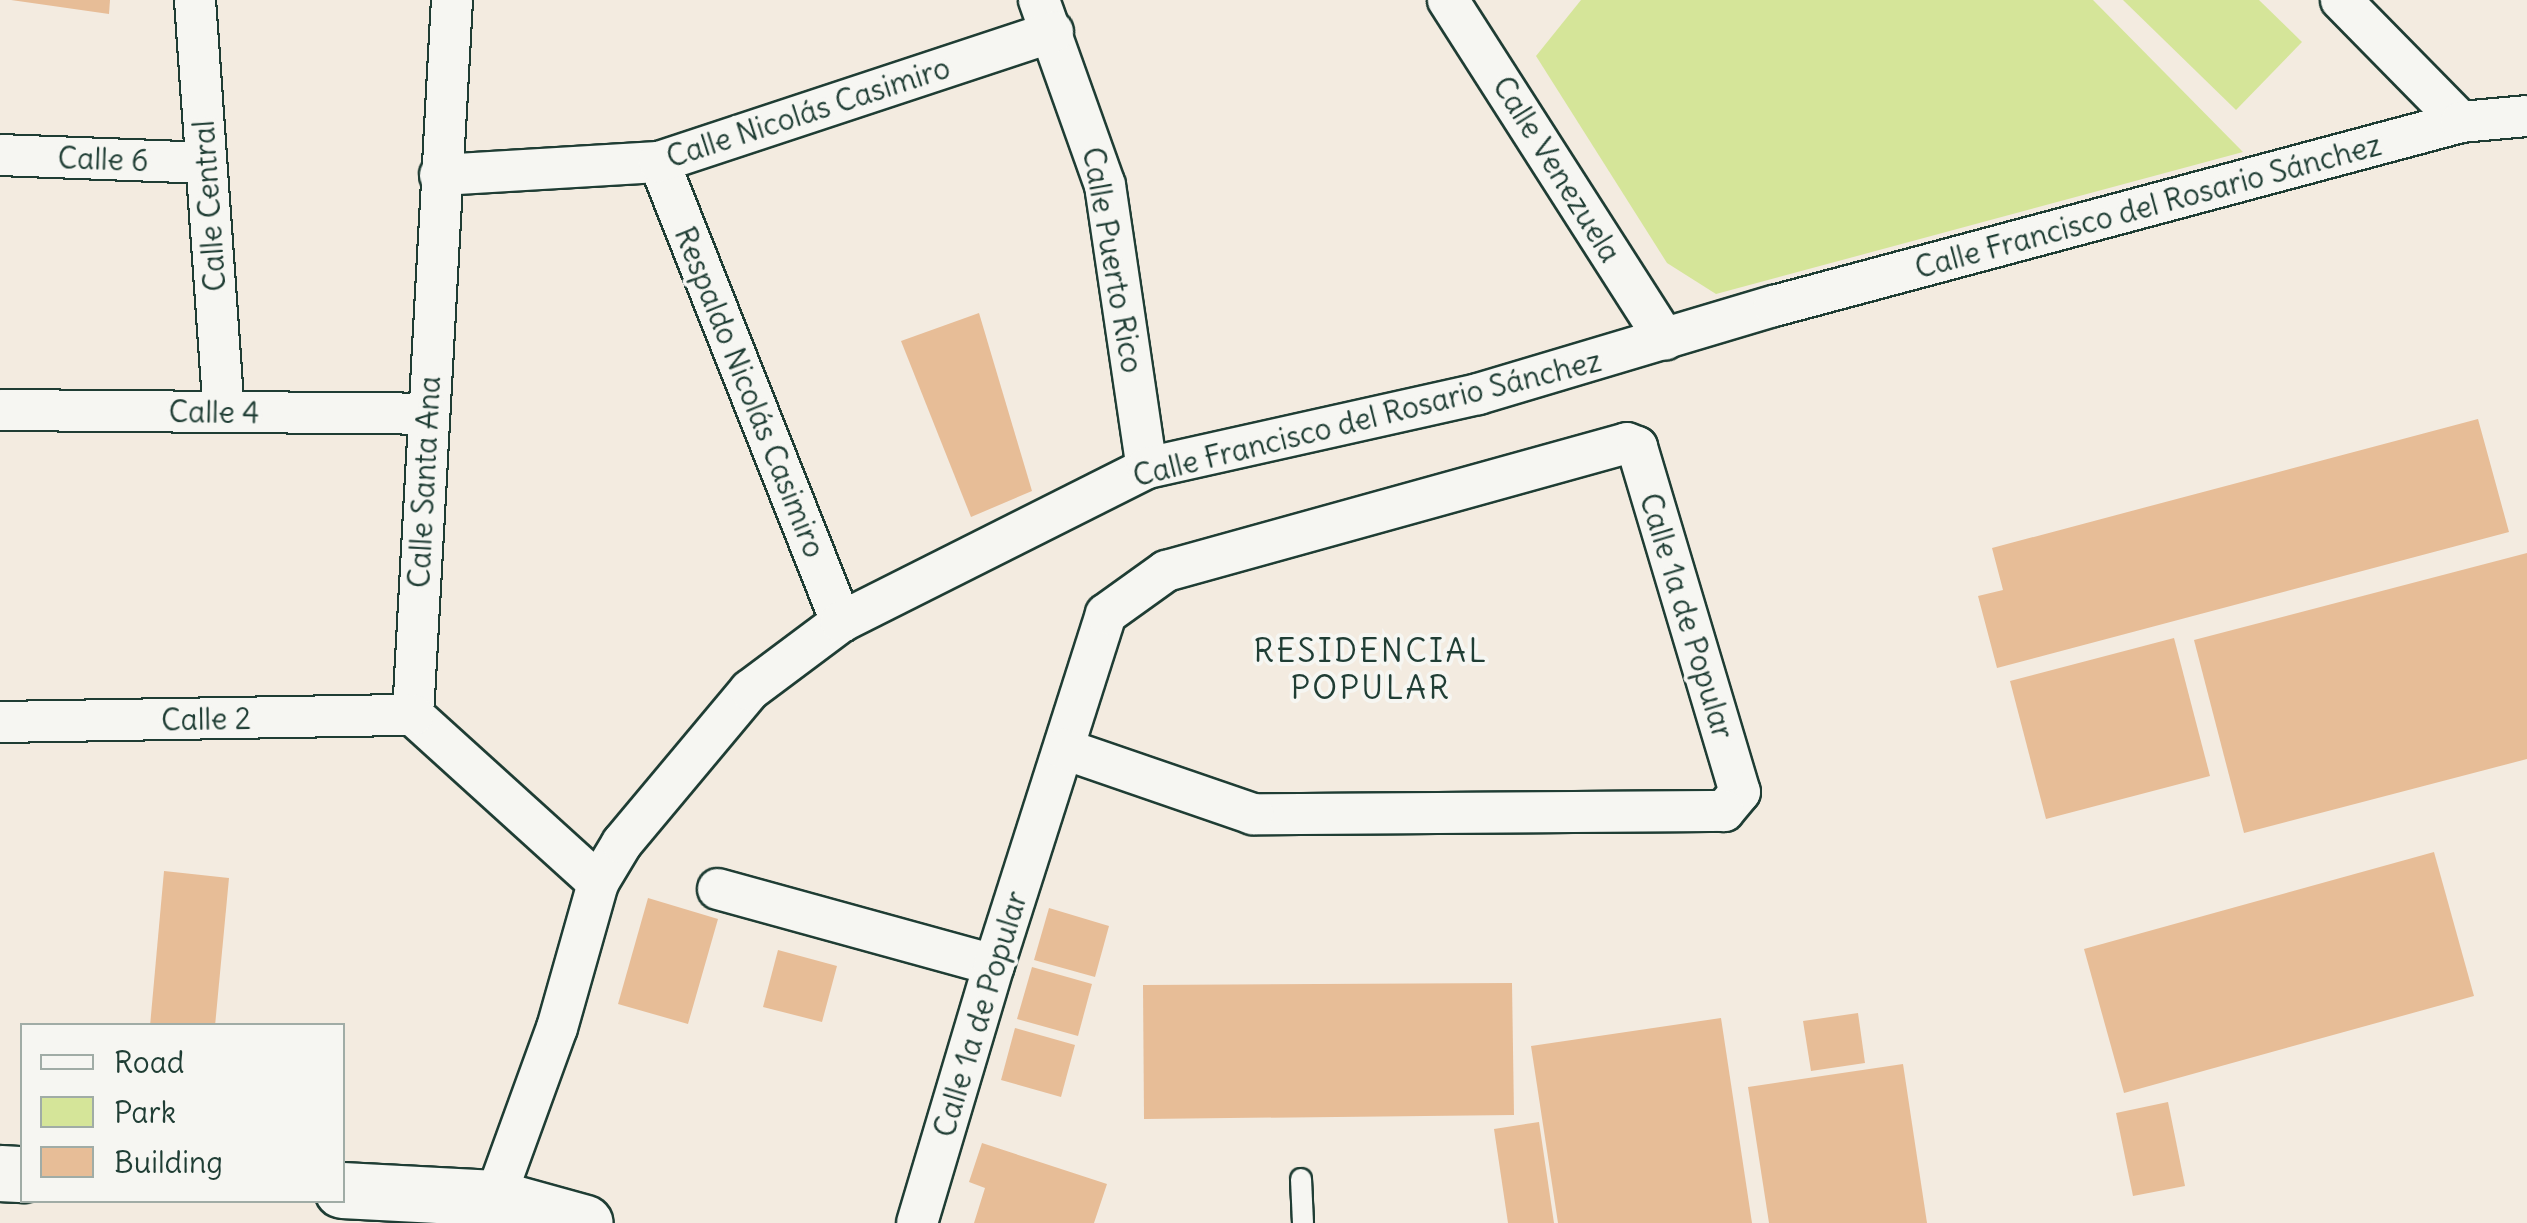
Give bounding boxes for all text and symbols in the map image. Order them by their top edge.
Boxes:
street label: Calle Nicolás Casimiro [662,49,954,175]
street label: Calle Venezuela [1485,69,1629,269]
street label: Calle Central [185,119,233,293]
street label: Calle Francisco del Rosario Sánchez [1911,126,2385,286]
street label: Calle 6 [57,139,149,179]
street label: Calle Puerto Rico [1075,144,1151,376]
street label: Respaldo Nicolás Casimiro [667,221,833,563]
street label: Calle Francisco del Rosario Sánchez [1129,342,1605,494]
street label: Calle Santa Ana [400,375,448,589]
street label: Calle 4 [168,393,260,431]
street label: Calle 1a de Popular [1632,489,1742,743]
district label: RESIDENCIAL POPULAR [1254,633,1488,708]
street label: Calle 2 [161,700,251,738]
street label: Calle 1a de Popular [925,887,1035,1141]
legend [20,1023,345,1203]
text: Road [114,1043,184,1081]
text: Park [114,1093,176,1131]
text: Building [114,1143,223,1181]

